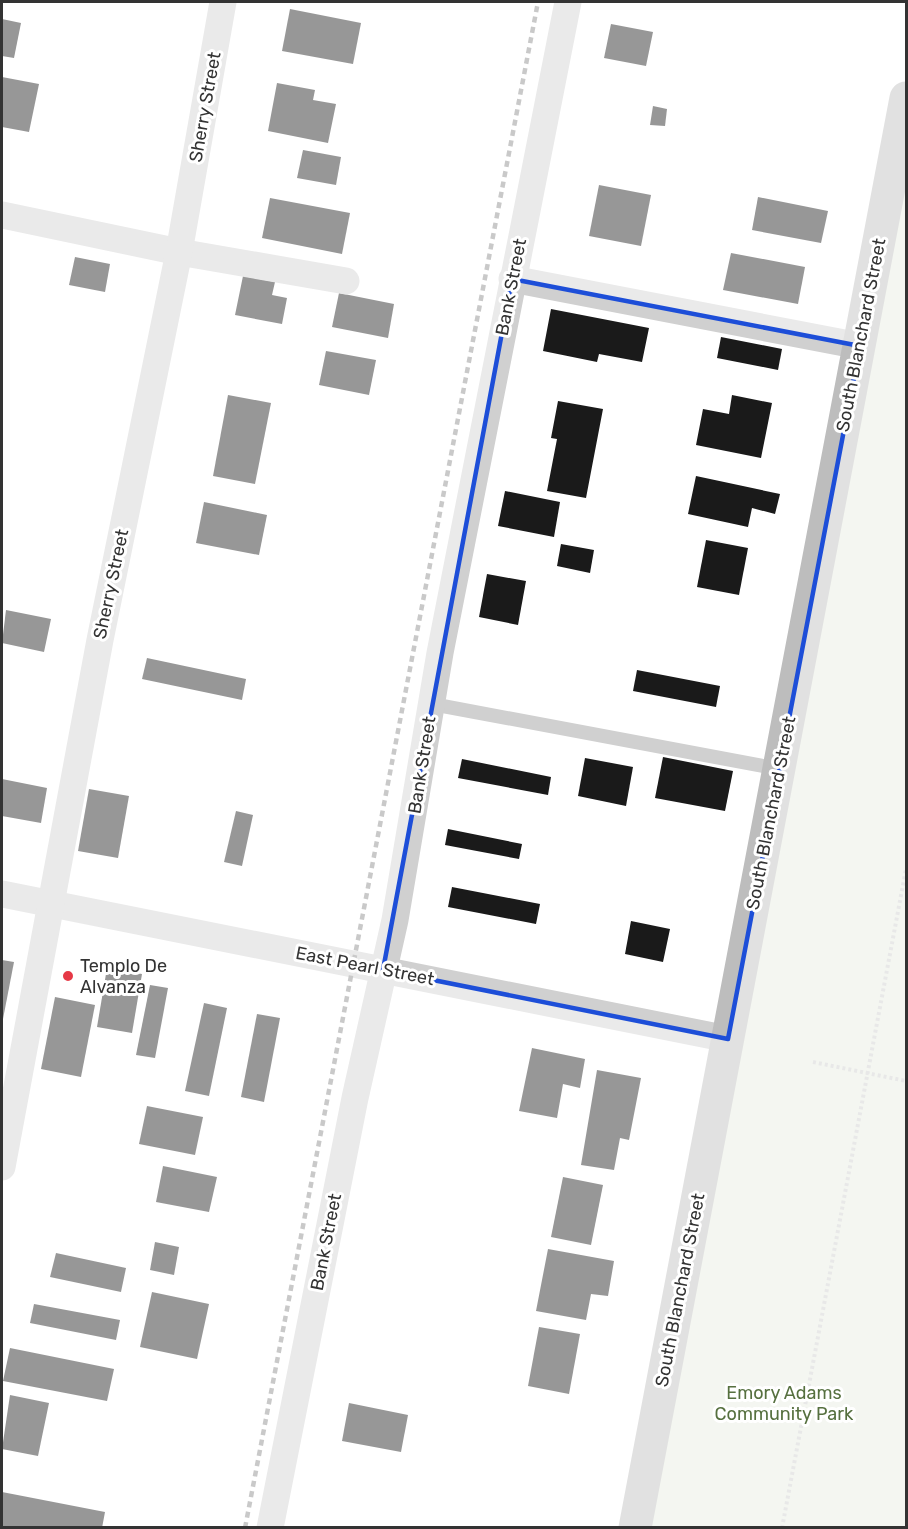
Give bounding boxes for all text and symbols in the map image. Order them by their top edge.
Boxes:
street label: Sherry Street [184,50,226,164]
street label: South Blanchard Street [831,236,891,434]
street label: Bank Street [491,237,531,337]
street label: Sherry Street [89,527,133,641]
street label: South Blanchard Street [741,714,801,912]
street label: Bank Street [403,715,441,815]
street label: East Pearl Street [294,942,436,990]
place label: Templo De Alvanza [80,955,167,998]
marker: Templo De Alvanza [61,969,75,983]
street label: South Blanchard Street [650,1191,710,1389]
street label: Bank Street [306,1192,346,1292]
park label: Emory Adams Community Park [715,1382,854,1425]

